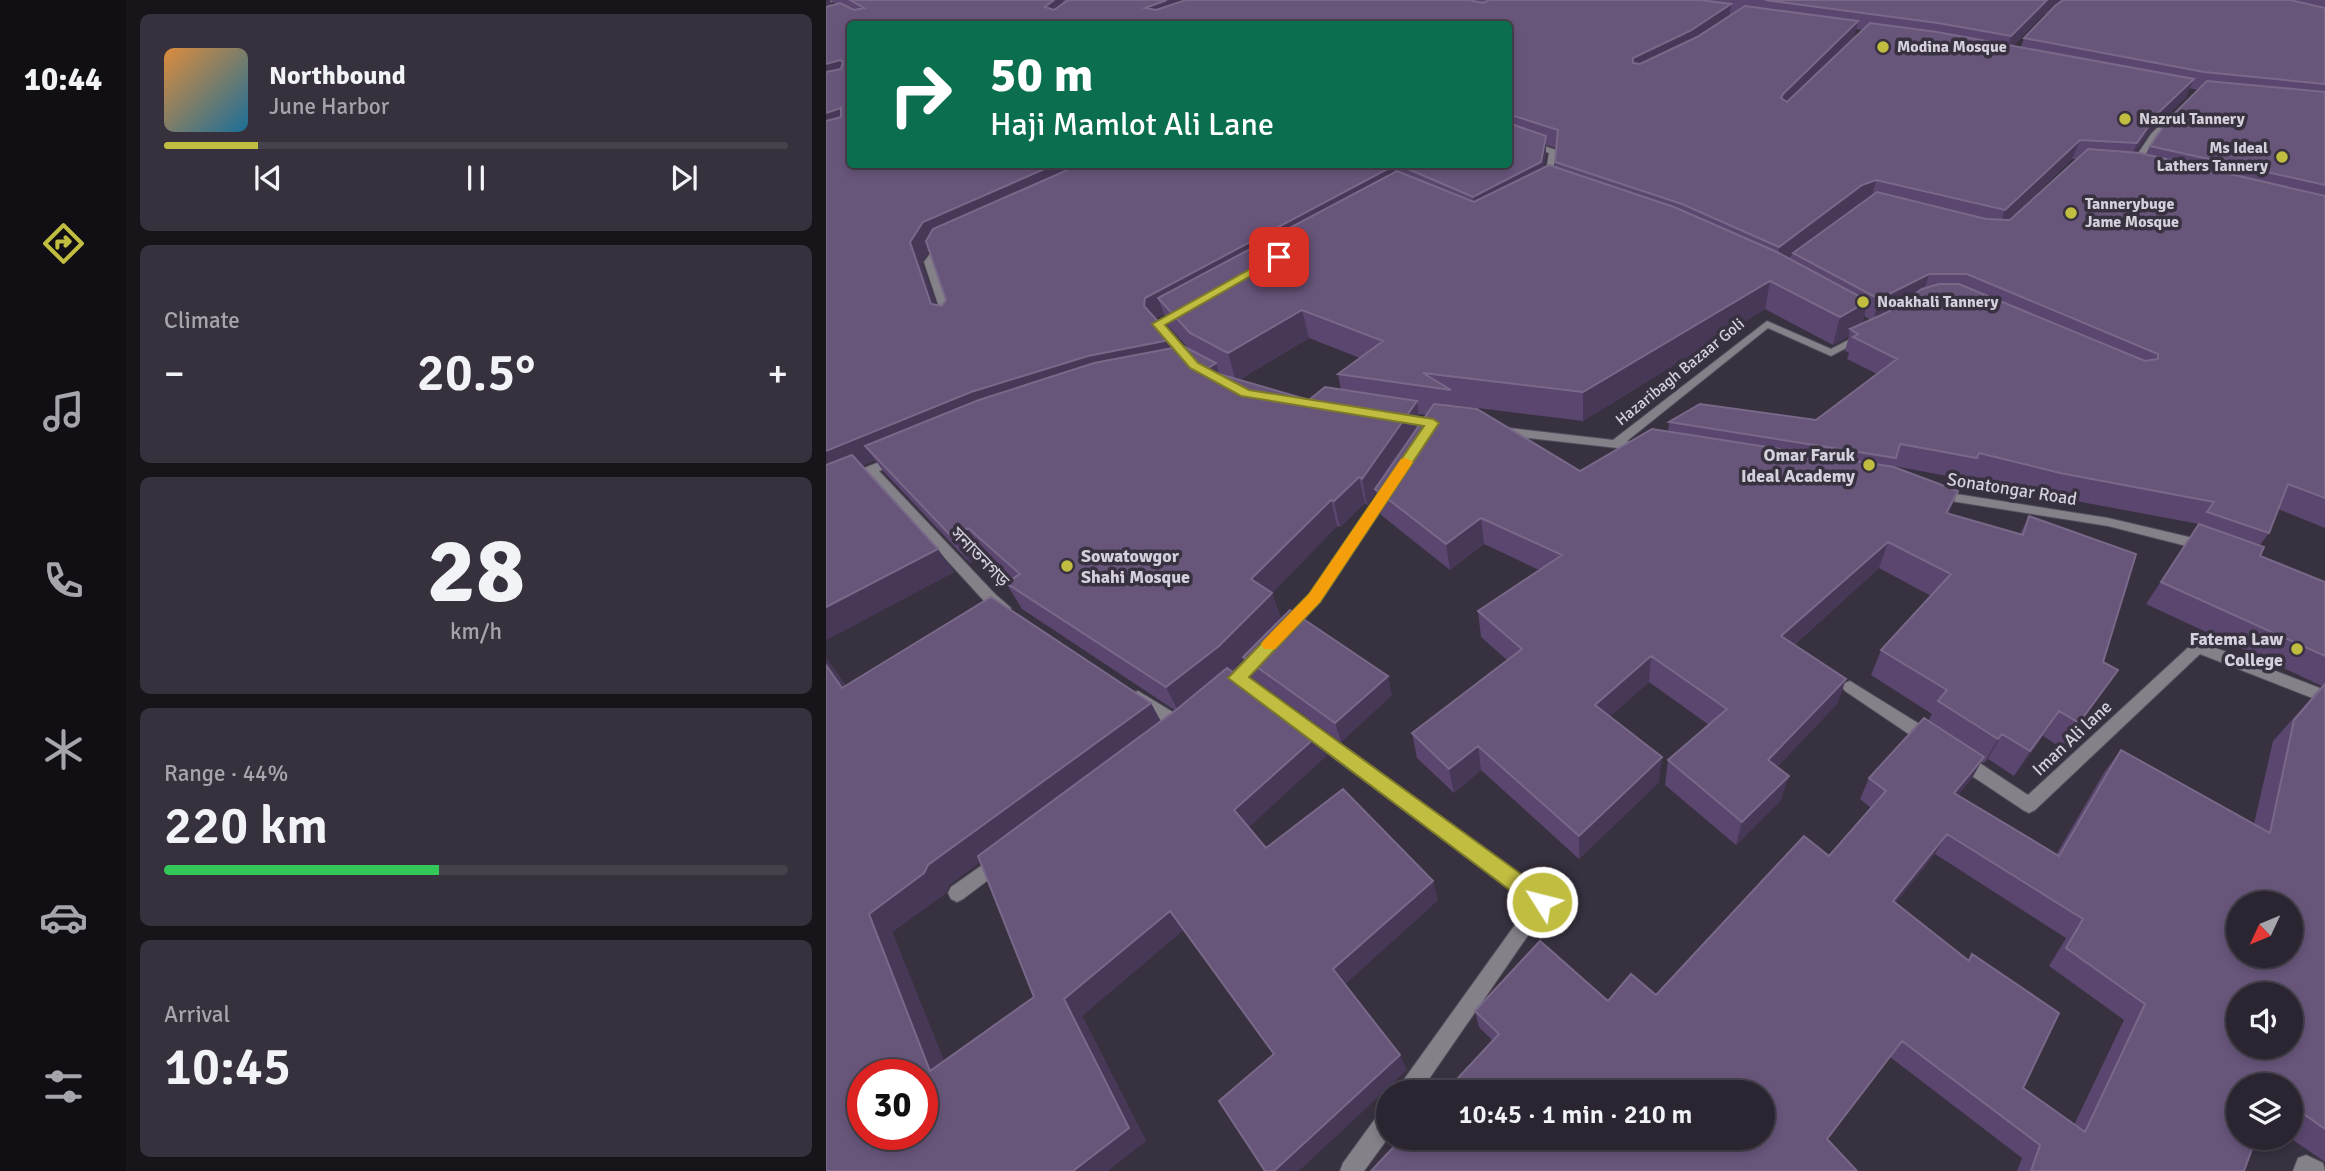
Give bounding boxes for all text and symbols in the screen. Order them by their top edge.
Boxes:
place label: Modina Mosque [1897,37,2007,57]
marker: Modina Mosque [1875,39,1891,55]
text: 50 m [990,45,1093,105]
icon: right [875,49,966,140]
text: 10:44 [24,60,102,99]
text: Northbound [269,60,406,92]
text: June Harbor [269,92,389,121]
text: Haji Mamlot Ali Lane [990,105,1274,144]
place label: Nazrul Tannery [2139,109,2245,129]
marker: Nazrul Tannery [2117,111,2133,127]
place label: Ms Ideal Lathers Tannery [2156,138,2268,176]
marker: Ms Ideal Lathers Tannery [2274,149,2290,165]
icon: previous [249,159,287,197]
icon: pause [457,159,495,197]
icon: next [665,159,703,197]
place label: Tannerybuge Jame Mosque [2085,194,2179,232]
marker: Tannerybuge Jame Mosque [2063,205,2079,221]
icon: directions [39,219,88,268]
pin [1249,227,1309,287]
icon: arrive [1260,238,1298,276]
place label: Noakhali Tannery [1877,292,1999,312]
marker: Noakhali Tannery [1855,294,1871,310]
text: Climate [164,306,240,335]
street label: Hazaribagh Bazaar Goli [1612,314,1748,430]
text: 20.5° [417,341,535,405]
text: − [164,350,185,397]
text: + [767,350,788,397]
icon: music [39,387,88,436]
place label: Omar Faruk Ideal Academy [1741,444,1856,487]
marker: Omar Faruk Ideal Academy [1861,457,1877,473]
street label: Sonatongar Road [1946,468,2078,510]
text: 28 [427,515,525,628]
street label: সনাতনগড় [945,522,1014,592]
place label: Sowatowgor Shahi Mosque [1081,545,1190,588]
icon: phone [39,556,88,605]
marker: Sowatowgor Shahi Mosque [1059,558,1075,574]
text: km/h [450,617,502,646]
place label: Fatema Law College [2190,628,2283,671]
marker: Fatema Law College [2289,641,2305,657]
street label: Iman Ali lane [2028,696,2116,780]
icon: climate [39,725,88,774]
text: Range · 44% [164,759,288,788]
text: 220 km [164,794,328,858]
position arrow [1505,865,1579,939]
north arrow [2226,891,2303,968]
map controls [2226,891,2303,1150]
icon: car [39,893,88,942]
button: sound [2226,982,2303,1059]
text: Arrival [164,1000,230,1029]
text: 10:45 [164,1035,291,1099]
speed limit sign: 30 [847,1059,938,1150]
icon: filters [39,1062,88,1111]
button: layers [2226,1073,2303,1150]
text: 10:45 · 1 min · 210 m [1459,1099,1692,1131]

